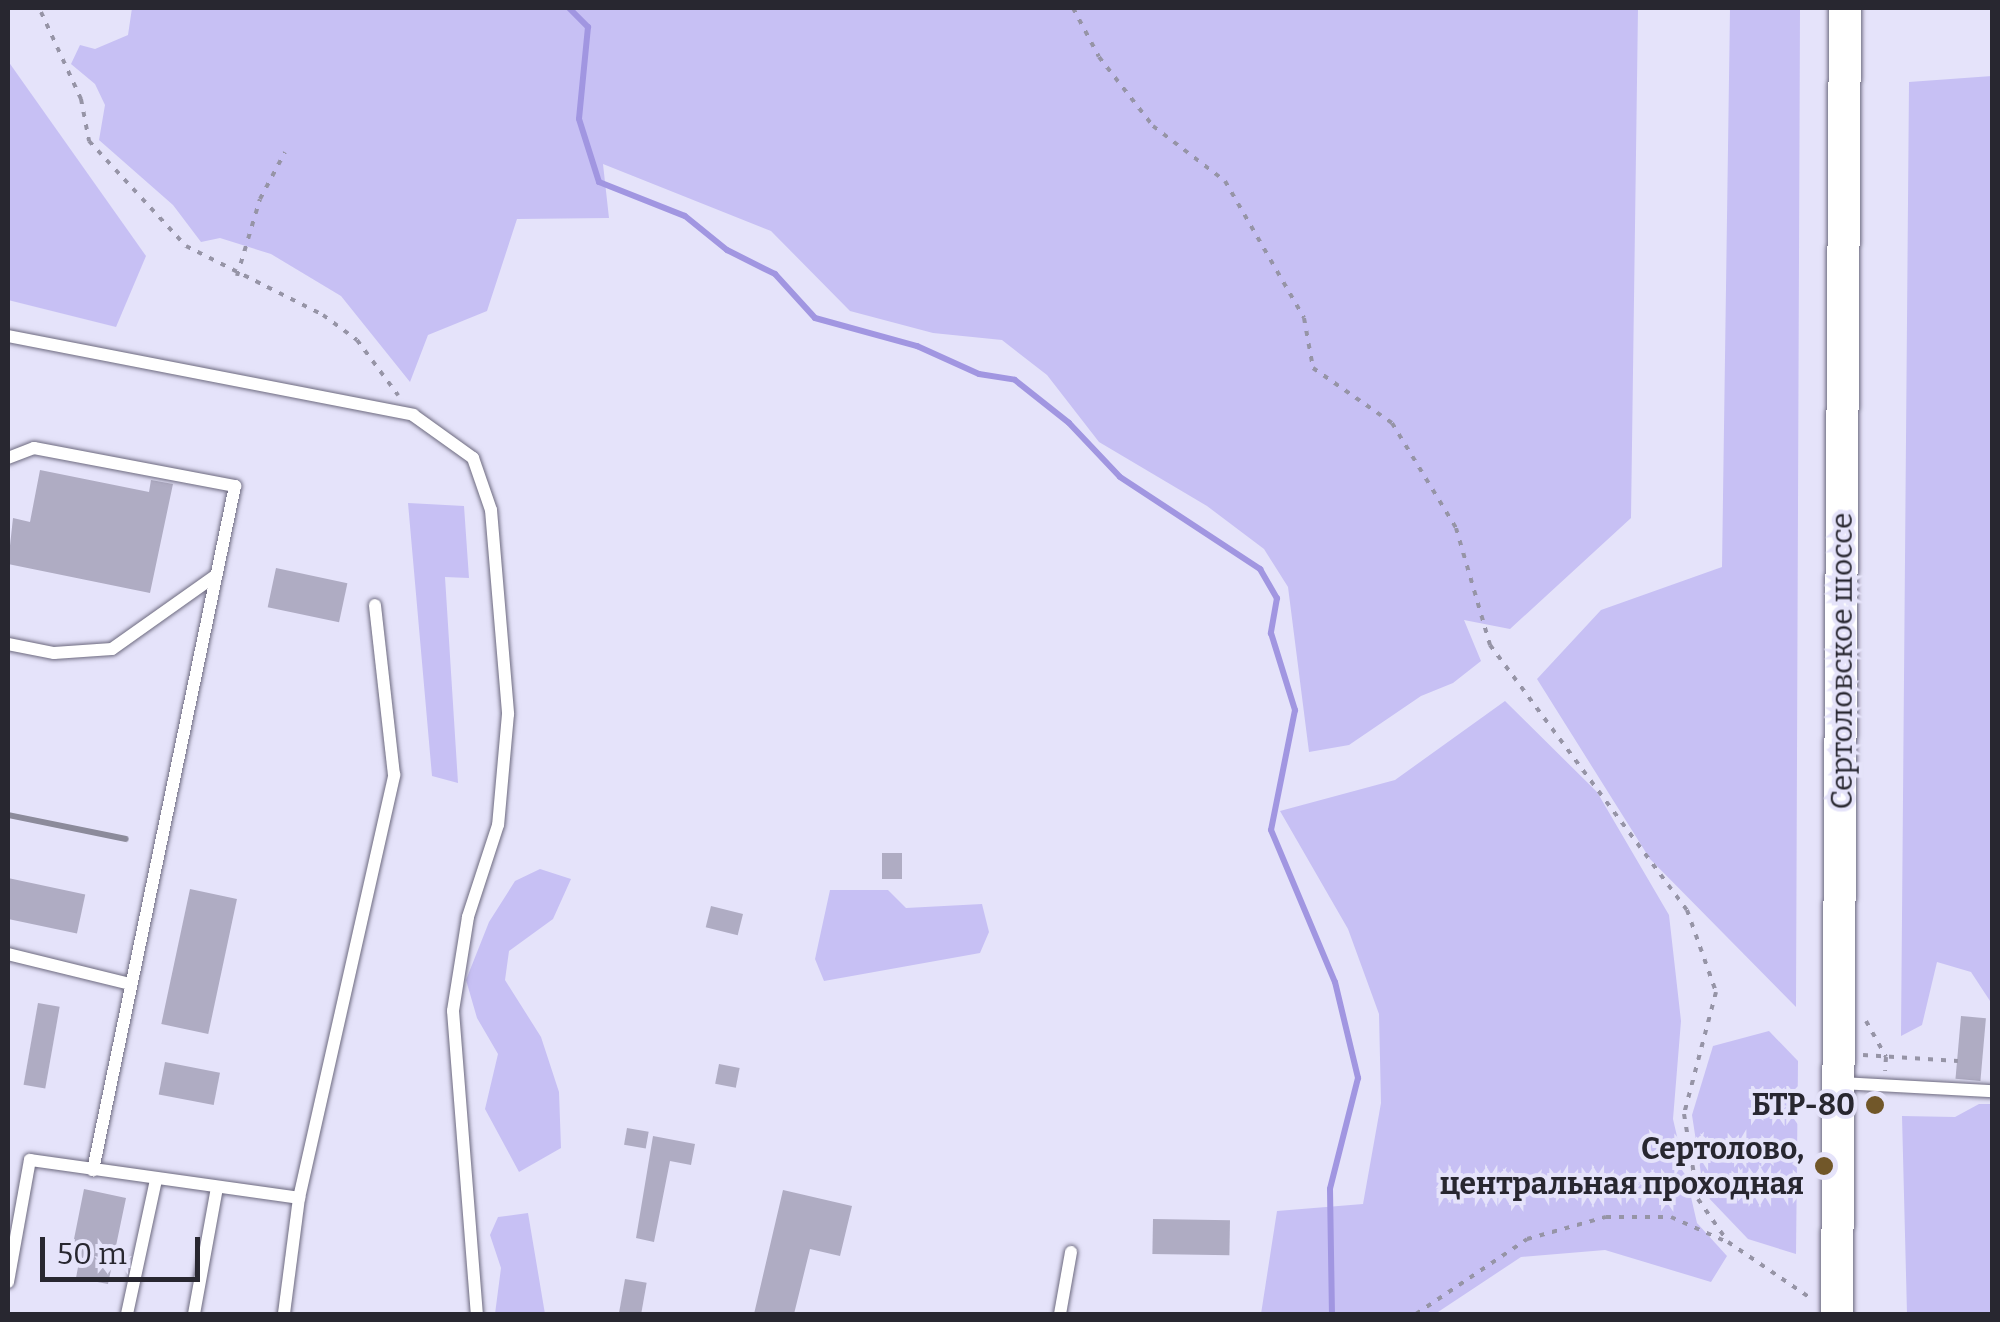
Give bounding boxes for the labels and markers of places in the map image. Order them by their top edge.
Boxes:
place label: БТР-80 [1752,1087,1855,1123]
marker: БТР-80 [1864,1094,1886,1116]
place label: Сертолово, центральная проходная [1440,1131,1804,1202]
marker: Сертолово, центральная проходная [1813,1155,1835,1177]

